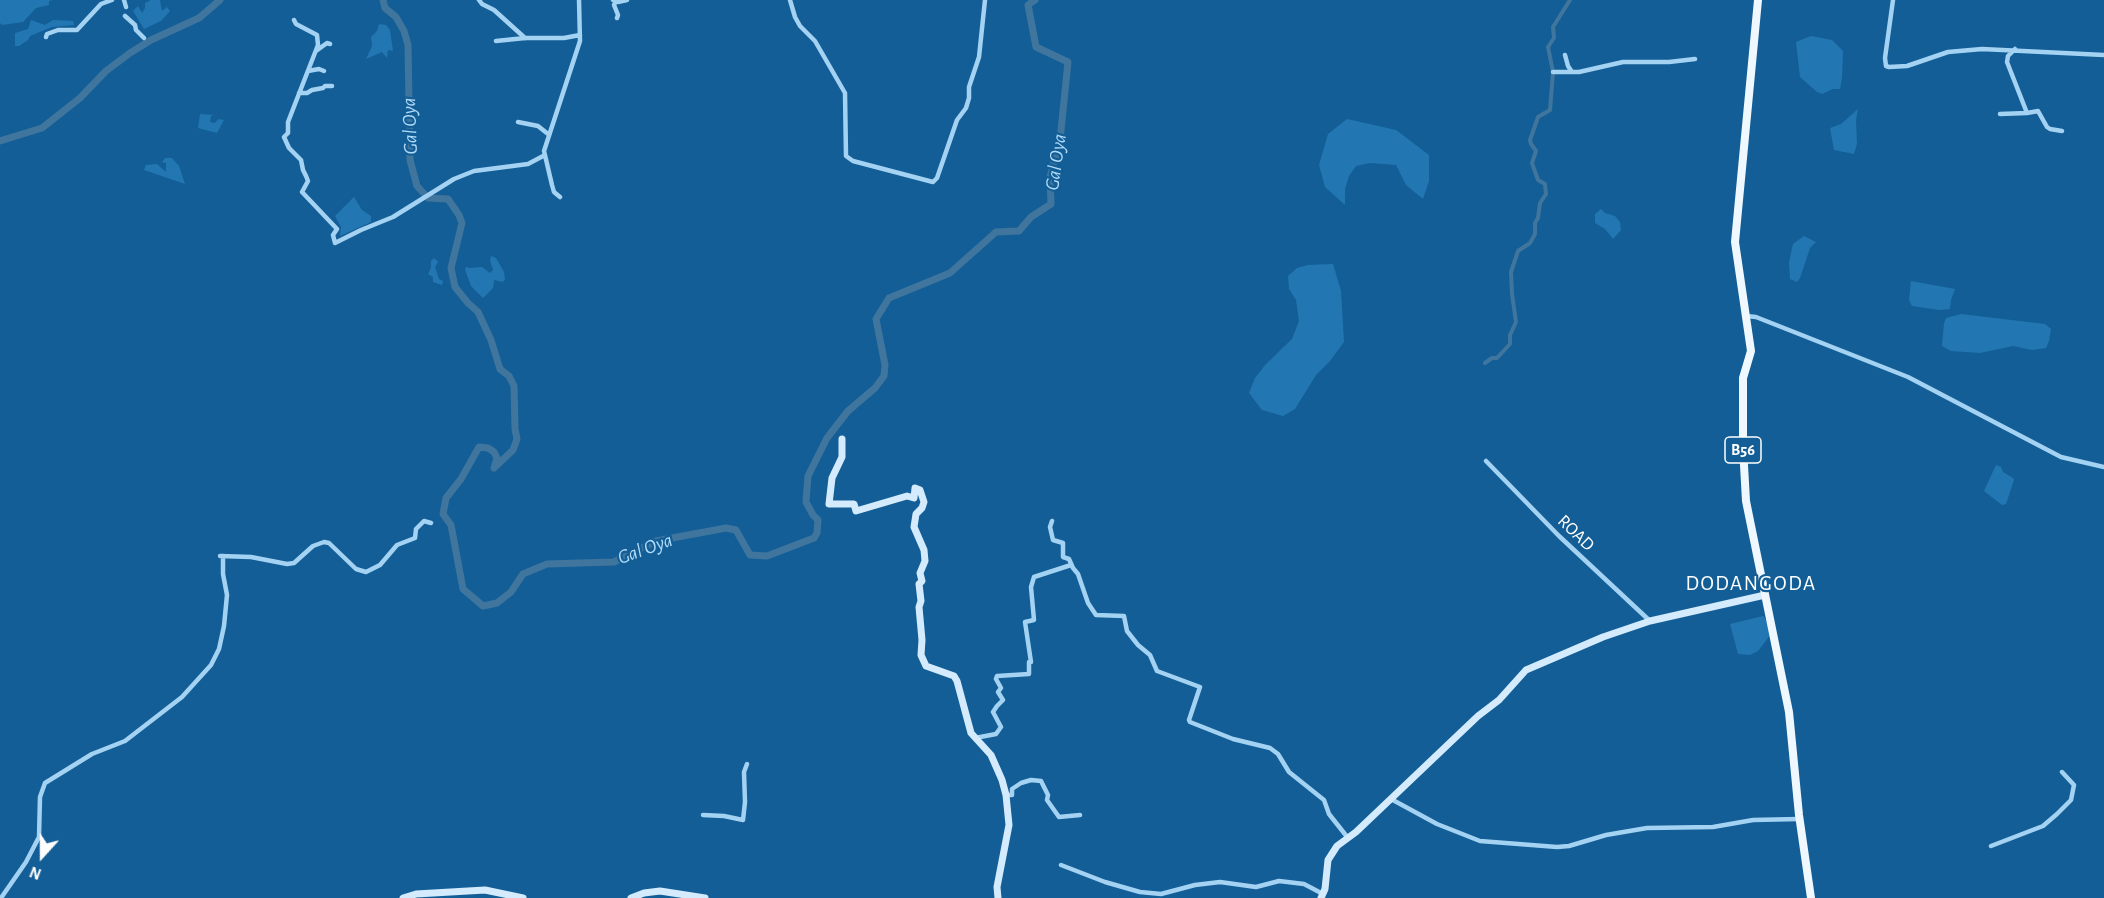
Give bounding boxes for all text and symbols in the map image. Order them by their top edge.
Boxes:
water label: Gal Oya [397,97,423,155]
water label: Gal Oya [1040,132,1072,192]
road number: B56 [1725,437,1761,463]
street label: ROAD [1553,510,1599,556]
water label: Gal Oya [614,528,676,570]
district label: DODANGODA [1685,571,1817,597]
north arrow [12,826,72,886]
text: N [27,863,44,882]

